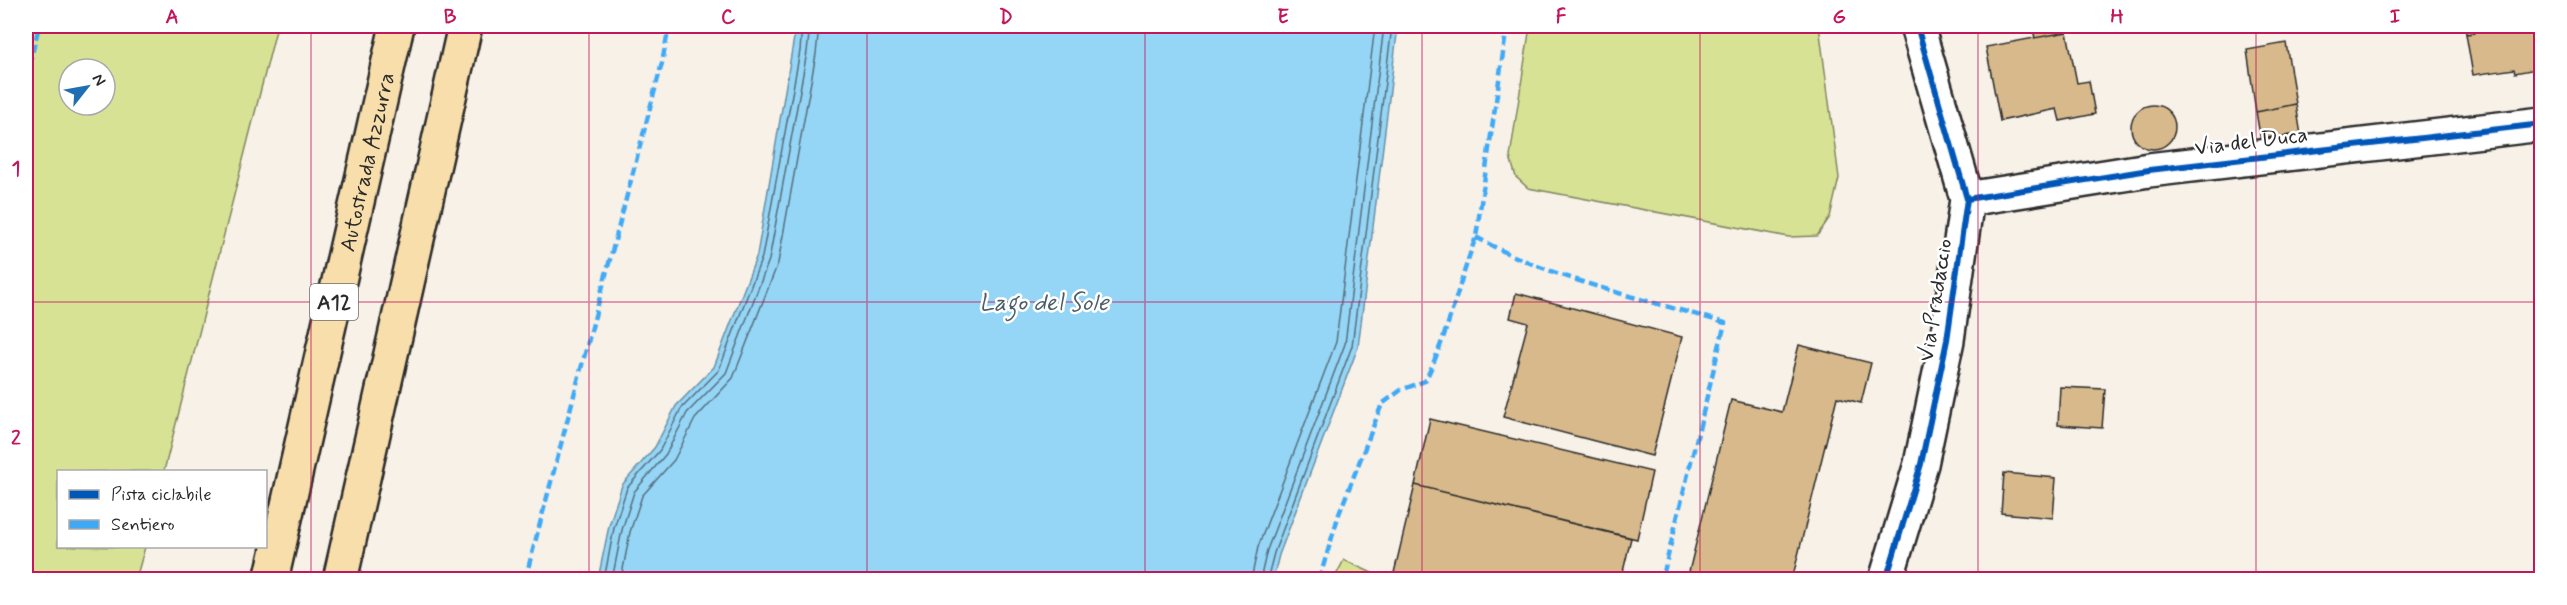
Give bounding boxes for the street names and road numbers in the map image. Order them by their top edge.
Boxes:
street label: Autostrada Azzurra [334,70,402,254]
street label: Via del Duca [2193,121,2309,163]
street label: Via Pradaccio [1912,237,1960,364]
road number: A12 [310,284,358,320]

